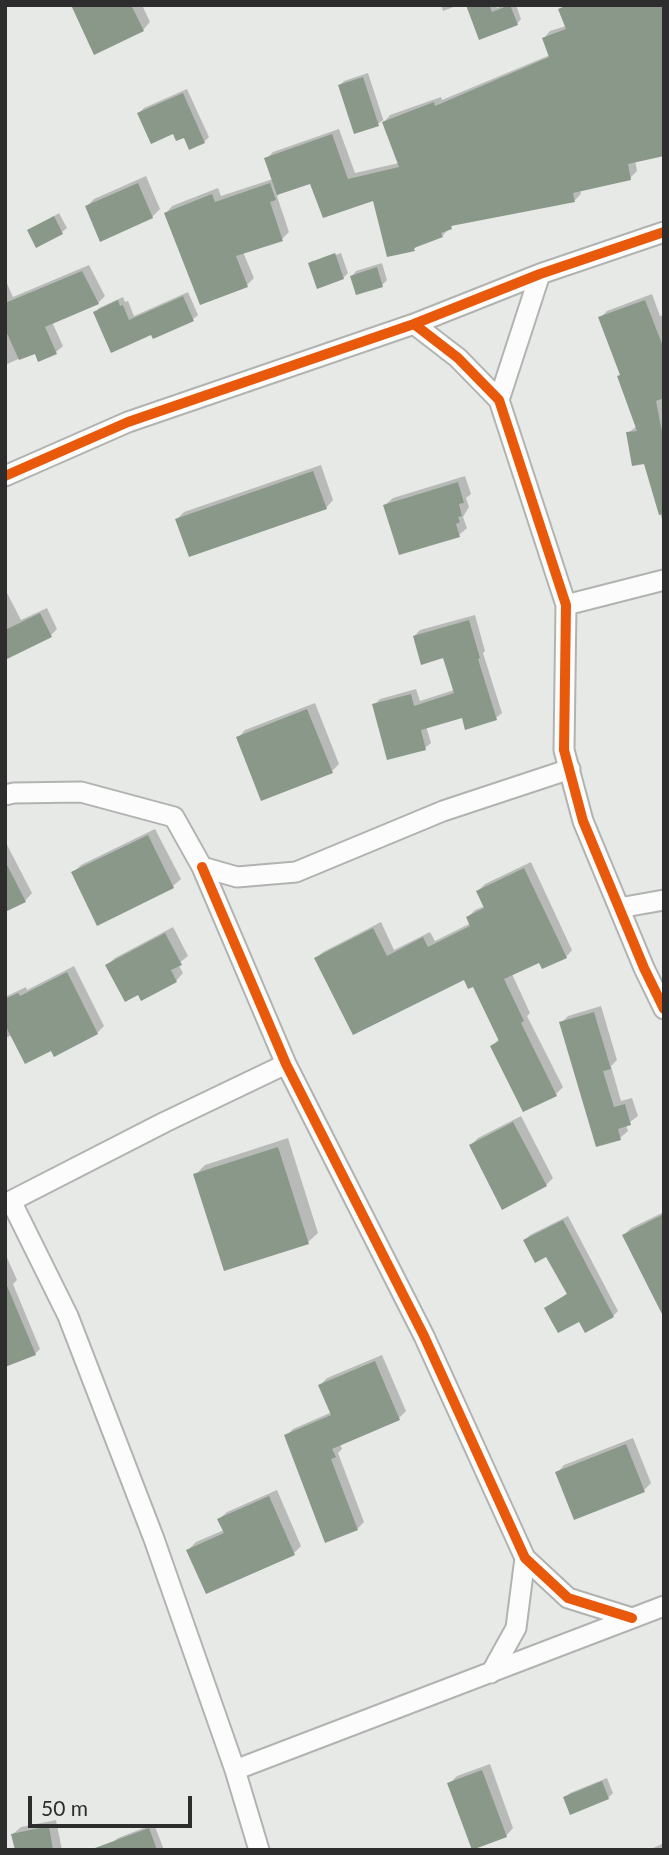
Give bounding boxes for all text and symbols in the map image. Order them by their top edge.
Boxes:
scale bar [32,1782,196,1826]
text: 50 m [41,1795,88,1820]

